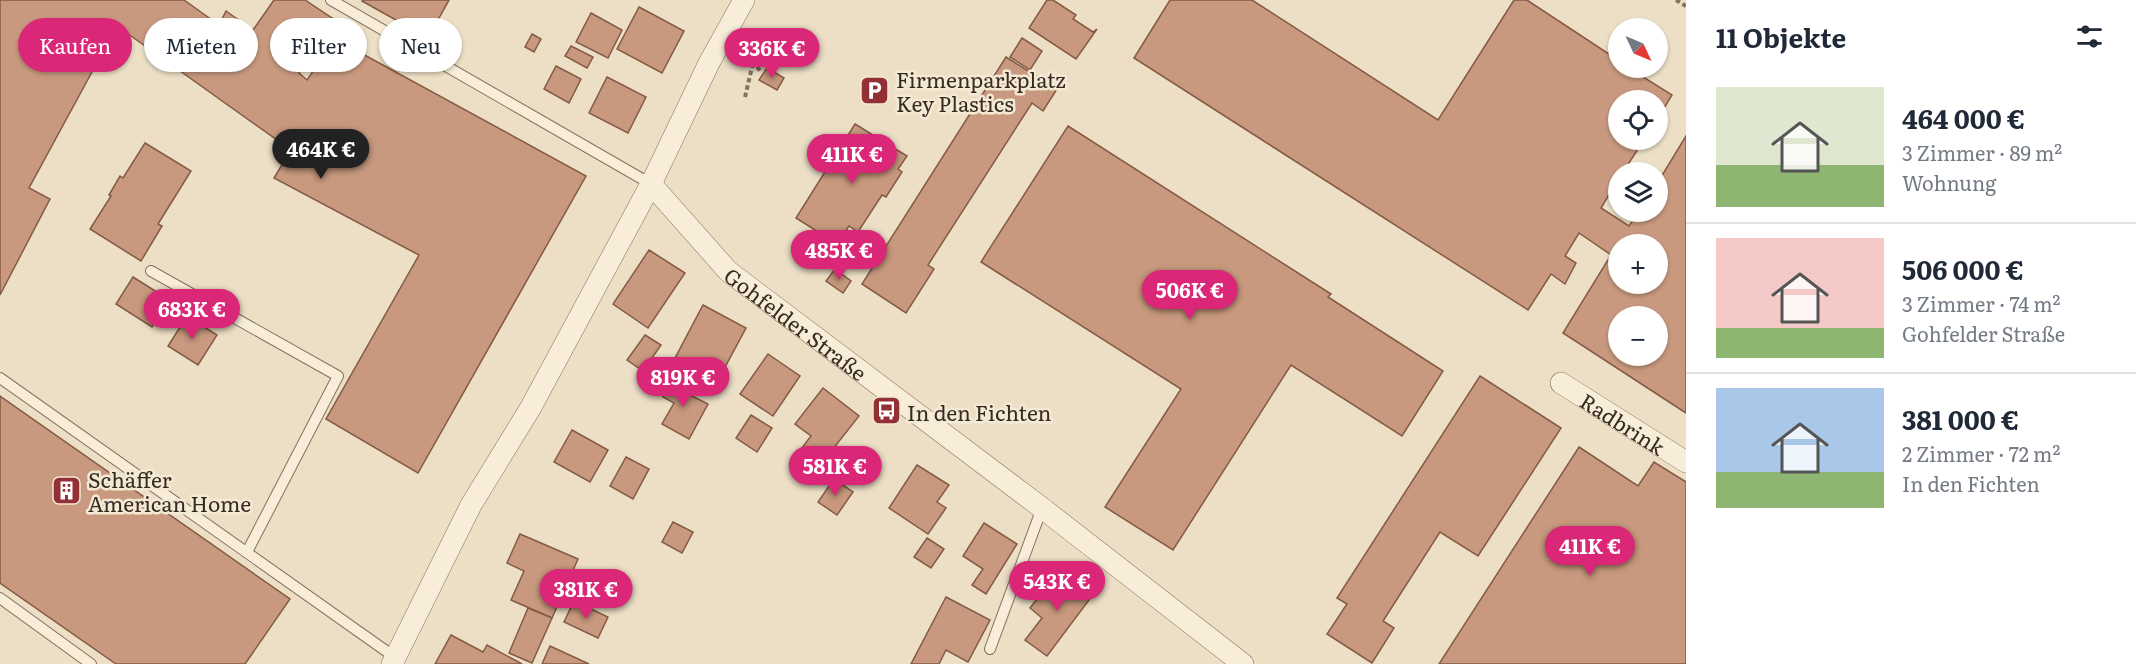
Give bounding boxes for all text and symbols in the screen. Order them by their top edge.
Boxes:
text: 11 Objekte [1716,17,1846,56]
chip: Kaufen [18,18,132,72]
chip: Mieten [144,18,258,72]
chip: Filter [270,18,367,72]
chip: Neu [379,18,462,72]
north arrow [1608,18,1668,78]
map controls [1608,18,1668,366]
icon: filters [2073,20,2106,53]
pin: 336K € [723,28,821,79]
text: 336K € [738,32,806,62]
place label: Firmenparkplatz Key Plastics [896,63,1066,118]
parking icon: Firmenparkplatz Key Plastics [859,74,891,106]
button: locate [1608,90,1668,150]
text: 464 000 € [1902,98,2025,137]
icon: home [1764,111,1836,183]
pin: 464K € [272,129,370,180]
text: 464K € [286,133,356,163]
pin: 411K € [803,134,901,185]
text: 3 Zimmer · 89 m² [1902,137,2062,167]
text: 411K € [821,138,883,168]
button: layers [1608,162,1668,222]
text: Wohnung [1902,167,1996,197]
pin: 485K € [790,230,888,281]
text: 485K € [805,234,873,264]
button: + [1608,234,1668,294]
text: 506 000 € [1902,249,2024,288]
street label: Gohfelder Straße [719,259,874,387]
icon: home [1764,262,1836,334]
pin: 506K € [1141,270,1239,321]
text: 506K € [1156,274,1224,304]
text: 3 Zimmer · 74 m² [1902,288,2061,318]
pin: 683K € [143,289,241,340]
text: 683K € [158,293,226,323]
button: − [1608,306,1668,366]
text: Gohfelder Straße [1902,318,2065,348]
pin: 819K € [634,357,732,408]
text: 819K € [650,361,716,391]
street label: Radbrink [1575,384,1672,461]
bus stop icon: In den Fichten [870,395,902,427]
place label: In den Fichten [907,396,1052,427]
text: 381 000 € [1902,399,2019,438]
icon: home [1764,412,1836,484]
text: 2 Zimmer · 72 m² [1902,438,2060,468]
pin: 581K € [786,446,884,497]
text: 581K € [803,450,867,480]
place label: Schäffer American Home [88,463,251,518]
text: In den Fichten [1902,468,2040,498]
building icon: Schäffer American Home [51,474,83,506]
pin: 411K € [1541,526,1639,577]
text: 411K € [1559,530,1621,560]
pin: 543K € [1008,561,1106,612]
text: 543K € [1023,565,1091,595]
pin: 381K € [537,569,635,620]
text: 381K € [554,573,618,603]

